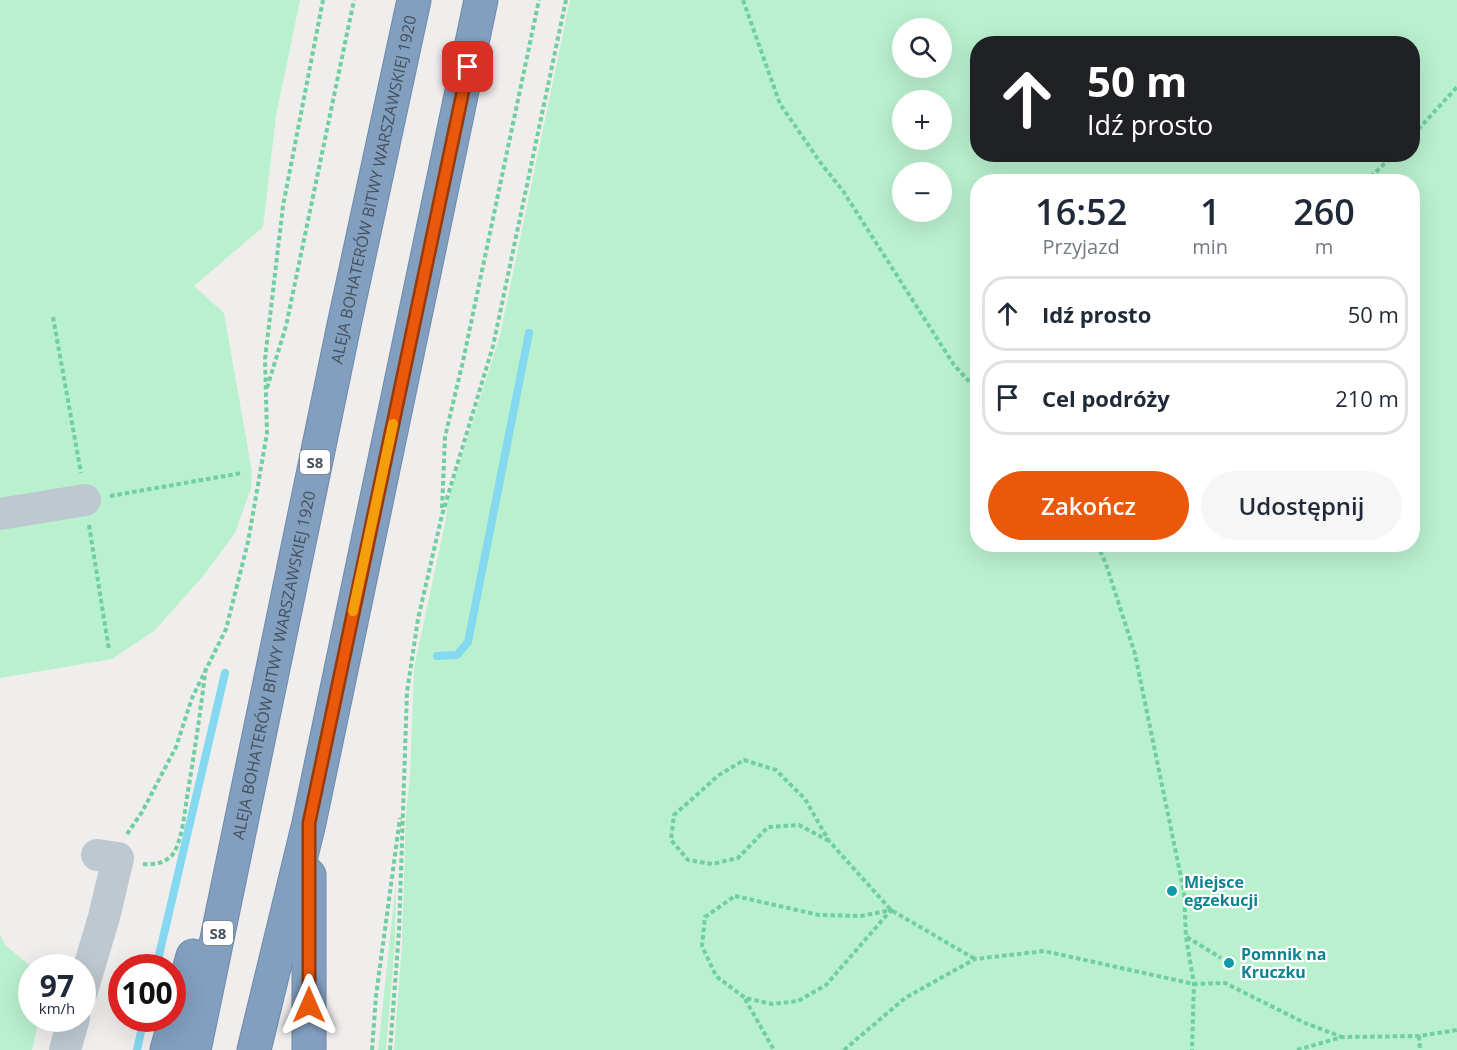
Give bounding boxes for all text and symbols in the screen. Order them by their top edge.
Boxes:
street label: ALEJA BOHATERÓW BITWY WARSZAWSKIEJ 1920 [325,13,421,366]
map controls [892,18,952,222]
button: search [892,18,952,78]
pin [442,41,493,92]
icon: arrive [451,50,484,83]
text: 50 m [1087,52,1187,109]
icon: ahead [988,60,1066,138]
button: + [892,90,952,150]
text: Idź prosto [1087,106,1213,143]
button: − [892,162,952,222]
text: 16:52 [1035,187,1127,236]
text: 1 [1200,187,1221,236]
text: 260 [1293,187,1355,236]
text: Przyjazd [1042,233,1120,260]
text: min [1192,233,1228,260]
text: m [1315,233,1333,260]
icon: ahead [991,297,1024,330]
text: Idź prosto [1042,299,1151,329]
text: 50 m [1348,299,1399,329]
icon: arrive [991,381,1024,414]
text: Cel podróży [1042,383,1170,413]
text: 210 m [1335,383,1399,413]
road number: S8 [300,450,330,474]
button: Zakończ [988,471,1189,540]
button: Udostępnij [1201,471,1402,540]
street label: ALEJA BOHATERÓW BITWY WARSZAWSKIEJ 1920 [227,489,320,842]
place label: Miejsce egzekucji [1184,871,1258,911]
marker: Miejsce egzekucji [1165,884,1179,898]
road number: S8 [203,921,233,945]
place label: Pomnik na Kruczku [1241,943,1326,983]
speed limit sign: 100 [108,954,186,1032]
marker: Pomnik na Kruczku [1222,956,1236,970]
text: 97 [40,965,74,1006]
position arrow [277,973,341,1037]
text: km/h [39,998,75,1018]

